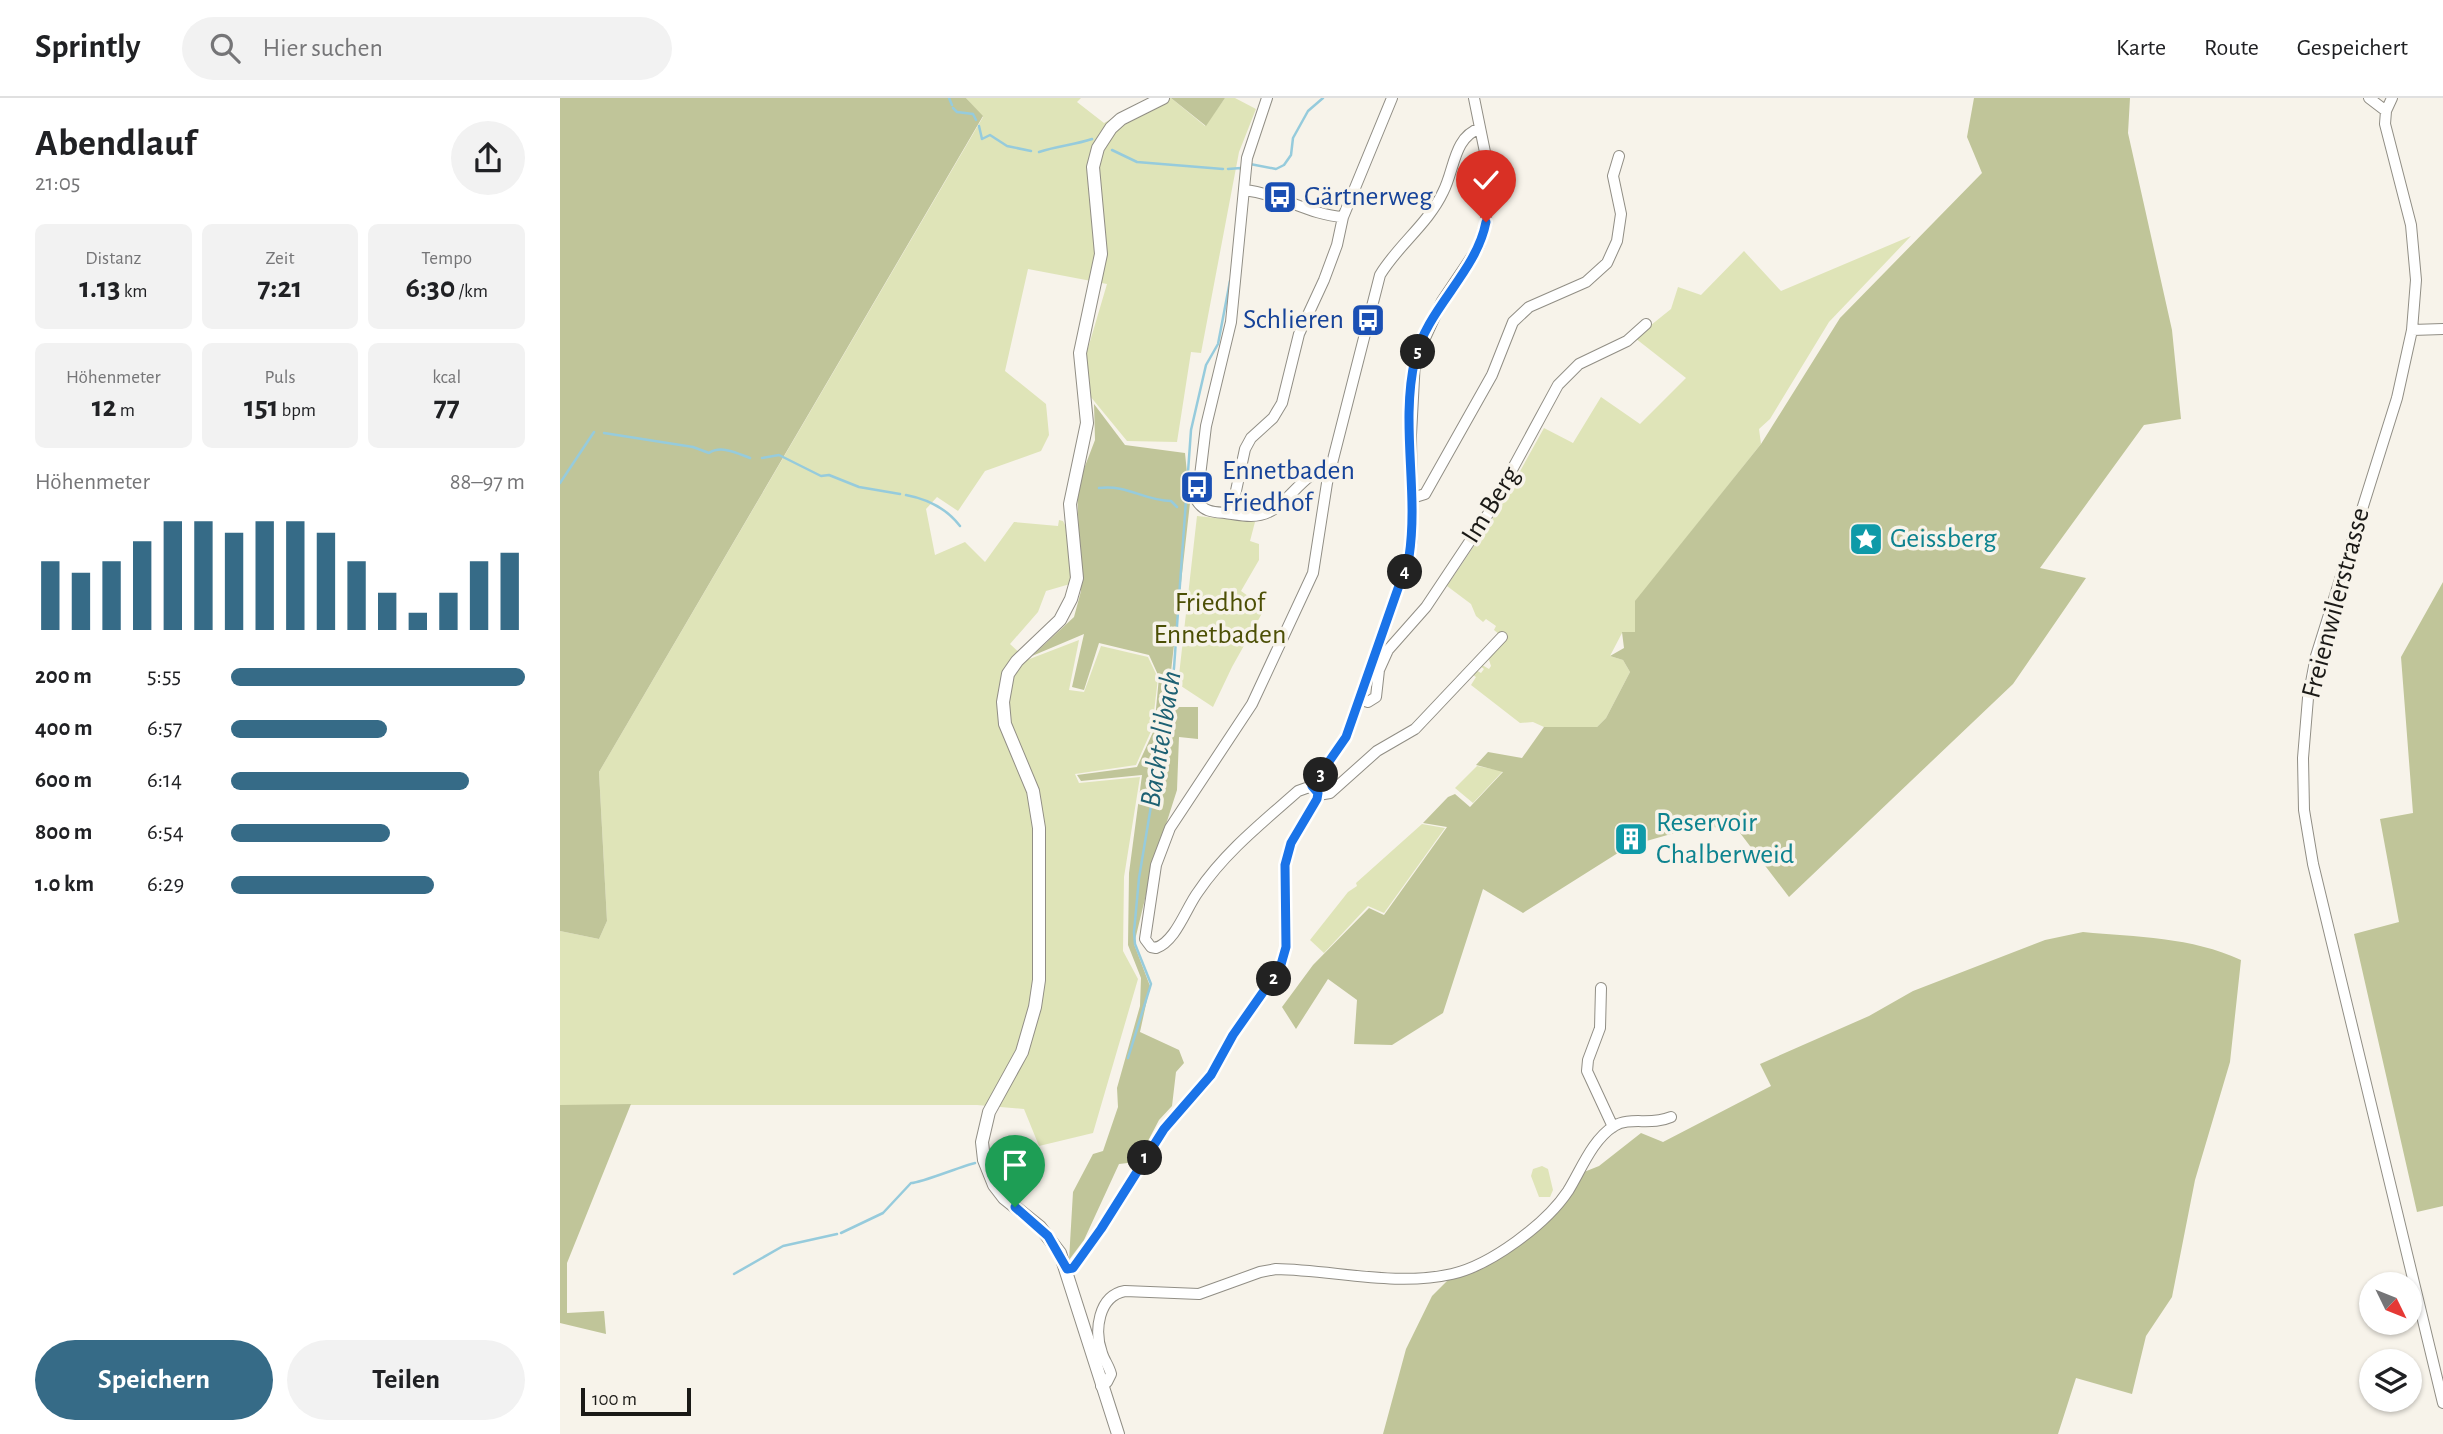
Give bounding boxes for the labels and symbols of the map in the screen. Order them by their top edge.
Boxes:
pin [1456,150,1516,222]
bus stop icon: Gärtnerweg [1261,178,1299,216]
place label: Gärtnerweg [1304,183,1433,211]
bus stop icon: Schlieren [1349,301,1387,339]
place label: Schlieren [1243,306,1344,334]
pin: 5 [1400,334,1436,370]
place label: Ennetbaden Friedhof [1222,457,1355,517]
street label: Im Berg [1457,461,1525,548]
bus stop icon: Ennetbaden Friedhof [1178,468,1216,506]
street label: Freienwilerstrasse [2297,505,2375,701]
place icon: Geissberg [1847,520,1885,558]
place label: Geissberg [1890,525,1997,553]
pin: 4 [1388,554,1422,589]
park label: Friedhof Ennetbaden [1154,589,1286,649]
water label: Bachtelibach [1135,669,1187,809]
pin: 3 [1304,758,1338,792]
place label: Reservoir Chalberweid [1656,809,1794,869]
building icon: Reservoir Chalberweid [1612,820,1650,858]
pin: 2 [1256,962,1292,996]
pin [985,1135,1045,1207]
pin: 1 [1128,1140,1162,1176]
north arrow [2359,1272,2422,1335]
scale bar [581,1385,691,1417]

